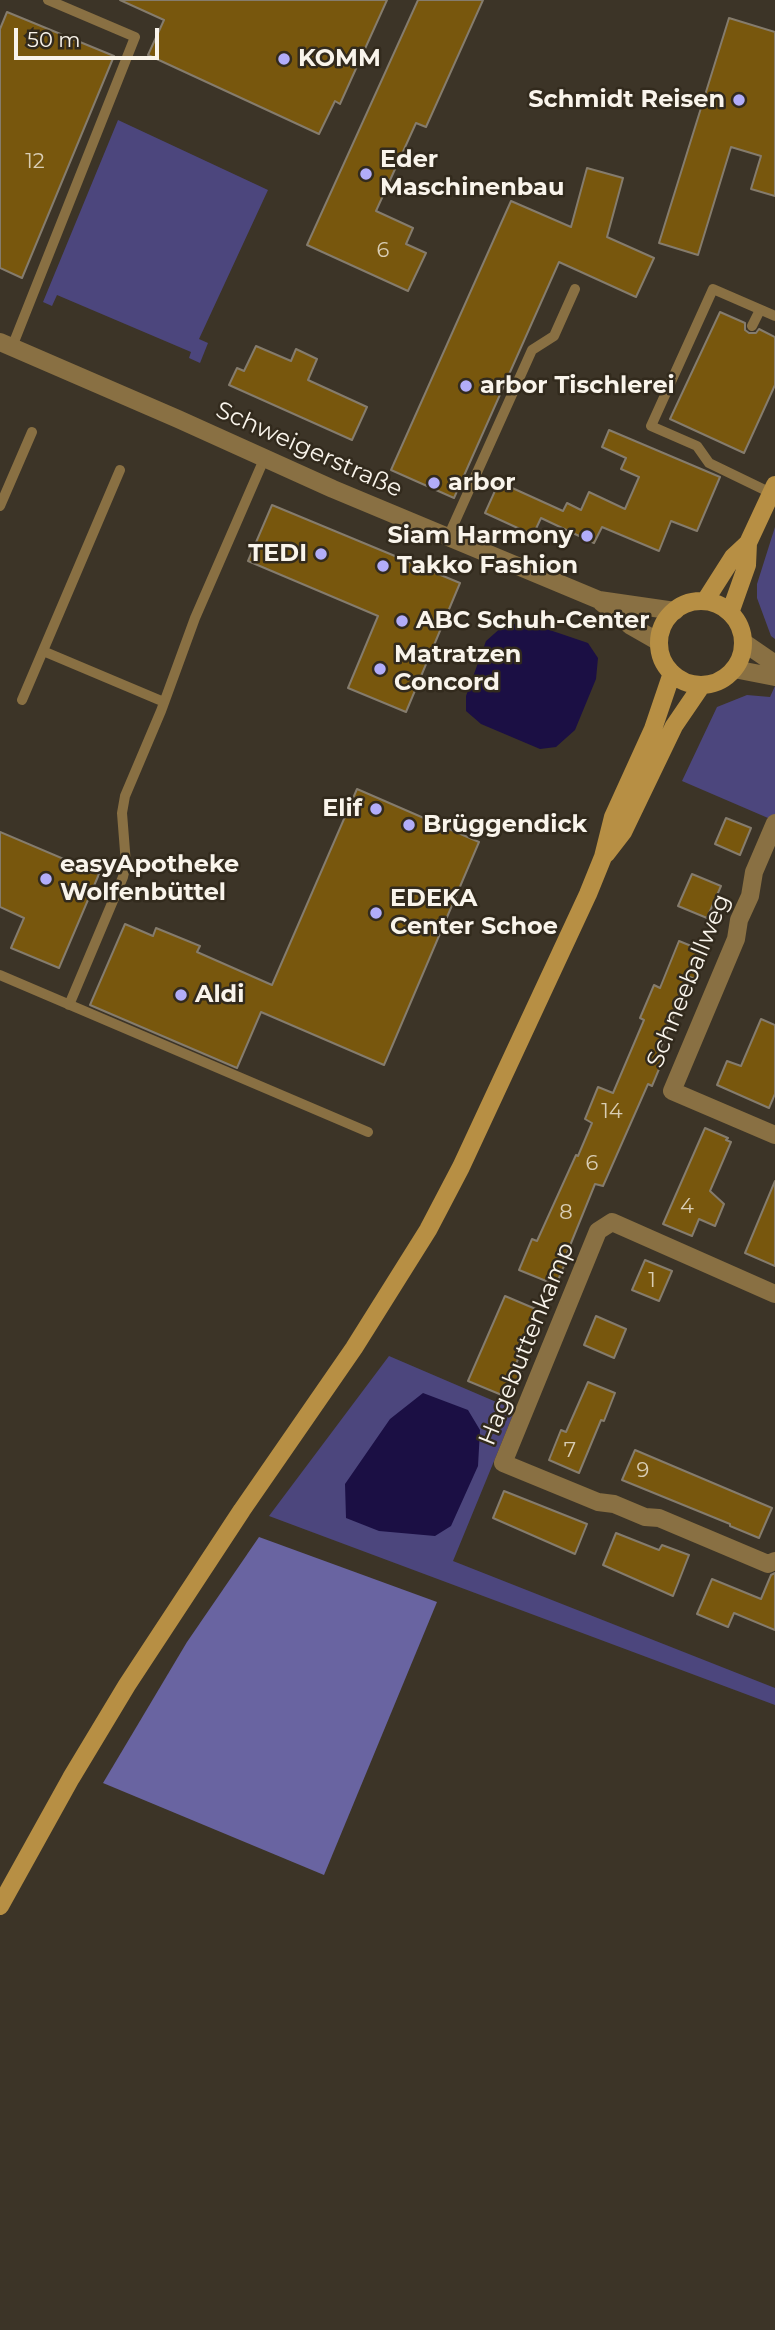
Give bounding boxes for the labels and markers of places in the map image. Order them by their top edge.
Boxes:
place label: KOMM [298,45,381,73]
marker: KOMM [276,51,292,67]
place label: Schmidt Reisen [528,86,725,114]
marker: Schmidt Reisen [731,92,747,108]
place label: Eder Maschinenbau [380,146,564,202]
marker: Eder Maschinenbau [358,166,374,182]
place label: arbor Tischlerei [480,372,675,400]
marker: arbor Tischlerei [458,378,474,394]
place label: arbor [448,469,516,497]
marker: arbor [426,475,442,491]
place label: Siam Harmony [388,522,573,550]
marker: Siam Harmony [579,528,595,544]
place label: TEDI [248,540,307,568]
marker: TEDI [313,546,329,562]
place label: Takko Fashion [397,552,578,580]
marker: Takko Fashion [375,558,391,574]
place label: ABC Schuh-Center [416,607,650,635]
marker: ABC Schuh-Center [394,613,410,629]
place label: Matratzen Concord [394,641,521,697]
marker: Matratzen Concord [372,661,388,677]
place label: Elif [322,795,362,823]
marker: Elif [368,801,384,817]
place label: Brüggendick [423,811,587,839]
marker: Brüggendick [401,817,417,833]
place label: easyApotheke Wolfenbüttel [60,851,239,907]
marker: easyApotheke Wolfenbüttel [38,871,54,887]
place label: EDEKA Center Schoe [390,885,558,941]
marker: EDEKA Center Schoe [368,905,384,921]
place label: Aldi [195,981,244,1009]
marker: Aldi [173,987,189,1003]

